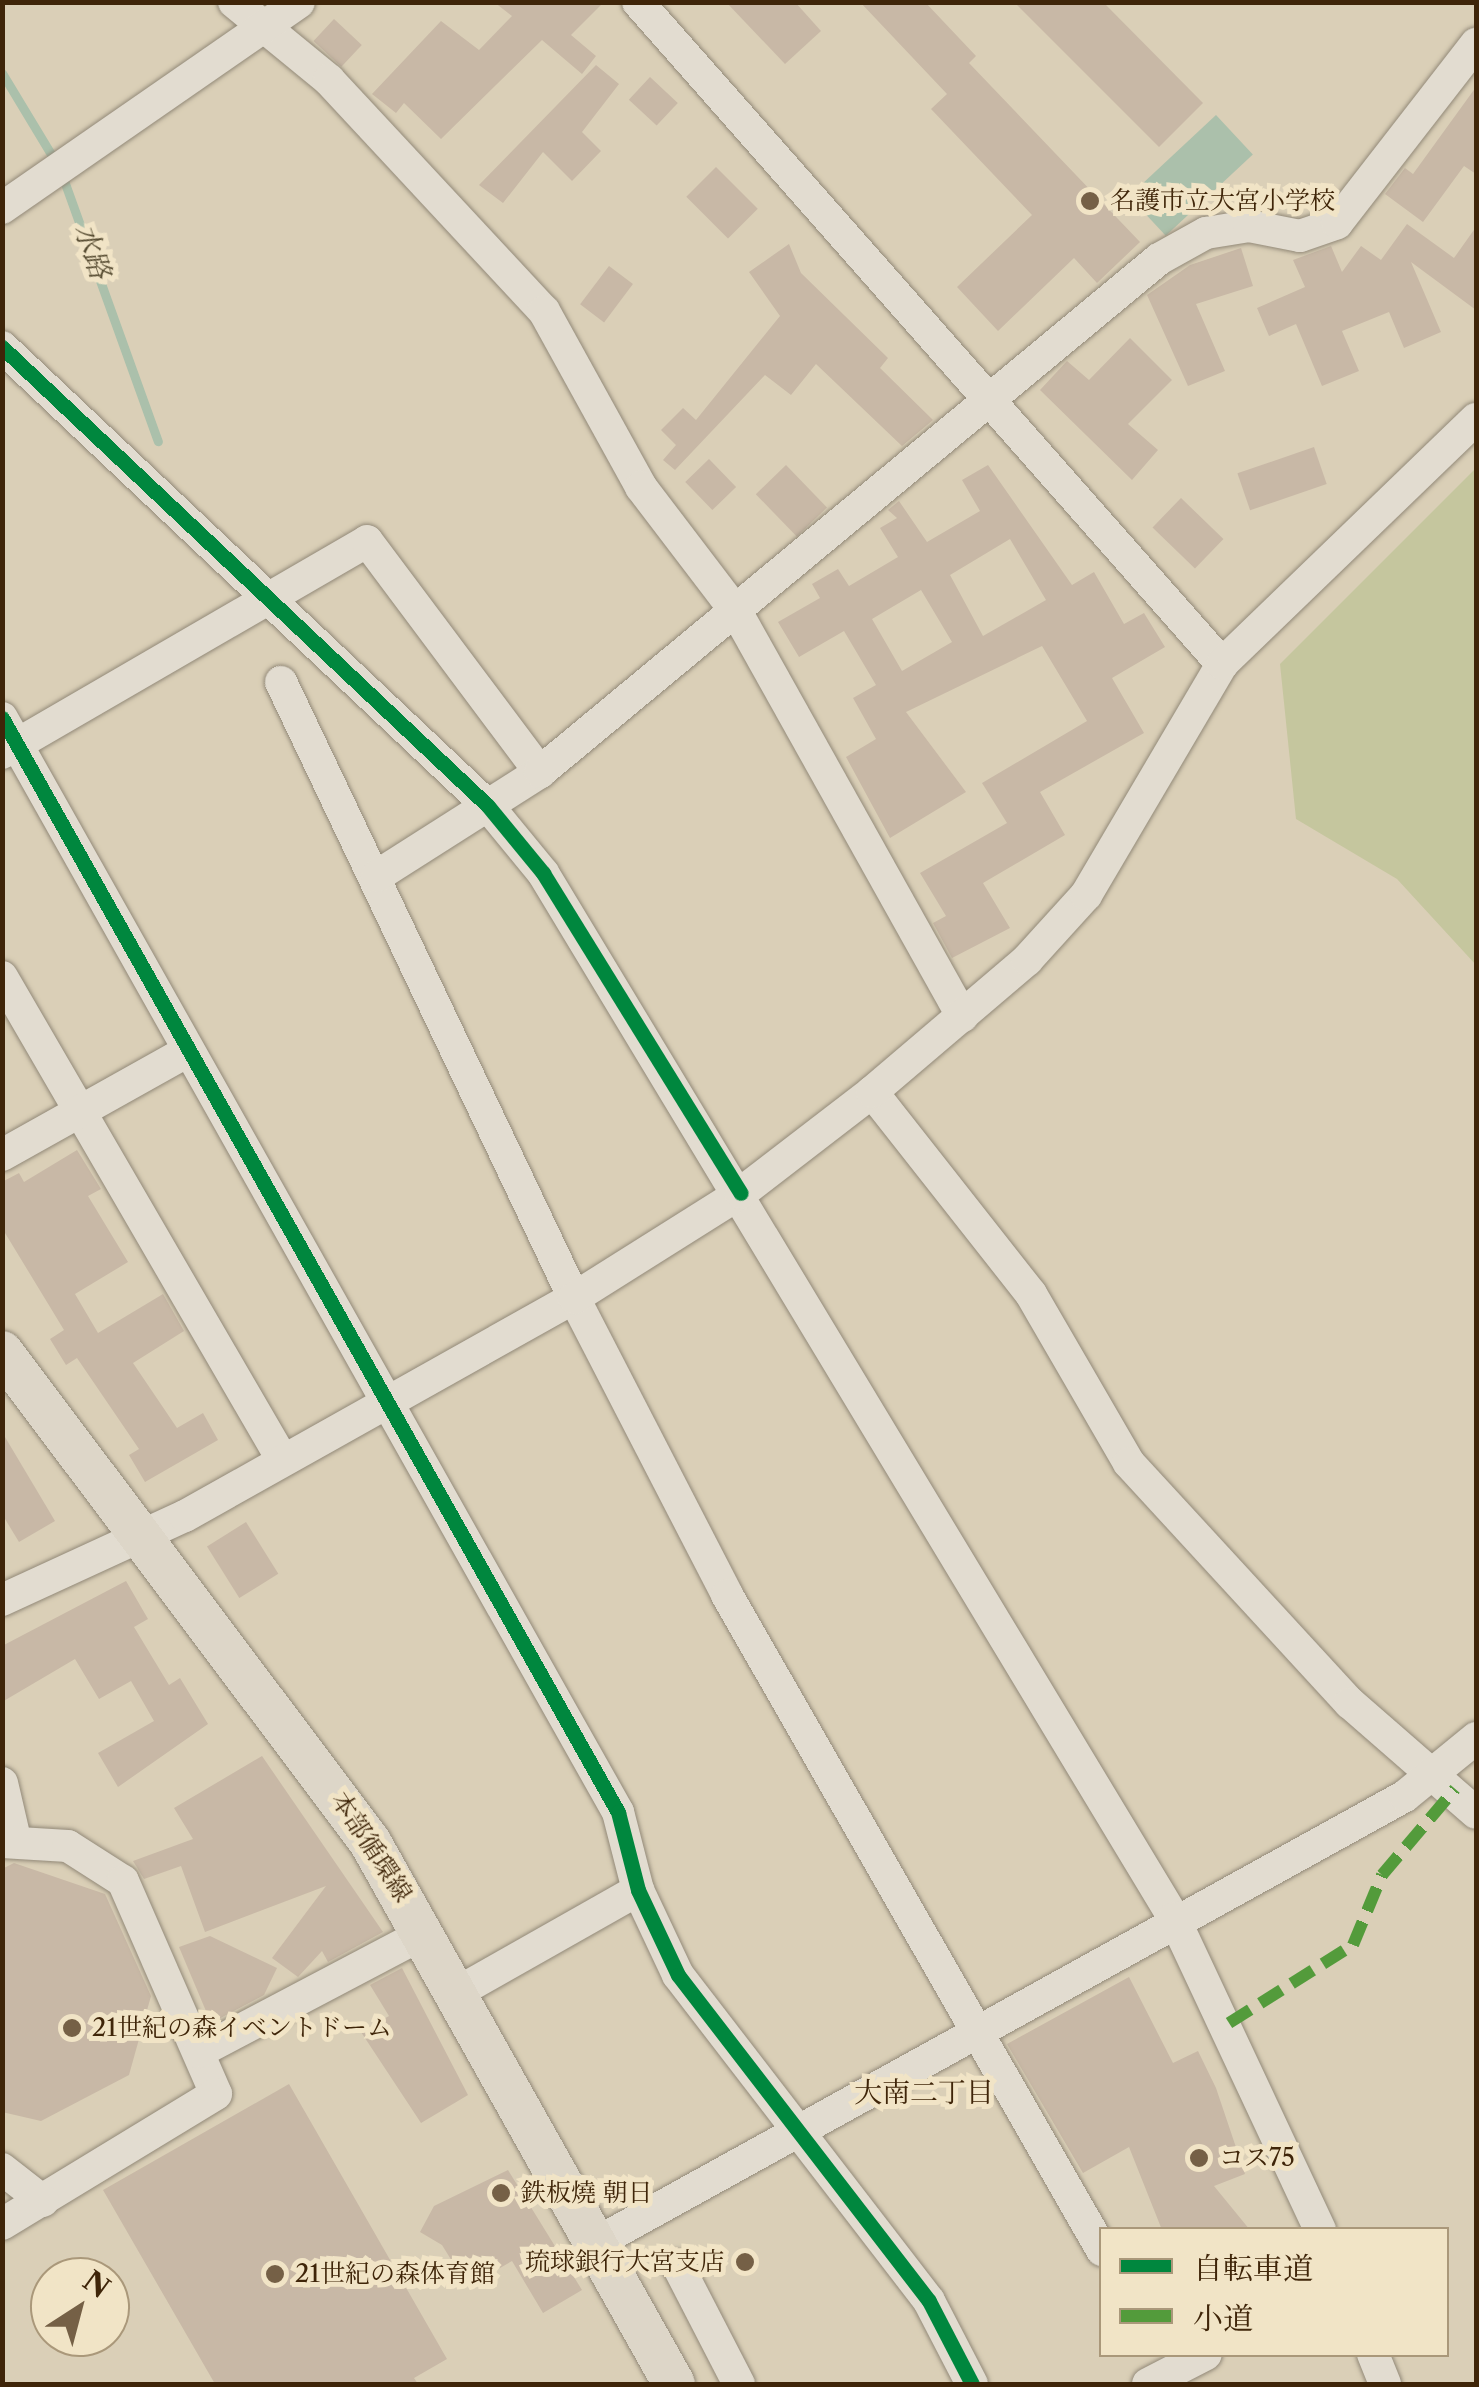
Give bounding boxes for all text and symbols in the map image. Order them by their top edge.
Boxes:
place label: 名護市立大宮小学校 [1110,186,1335,216]
marker: 名護市立大宮小学校 [1079,190,1101,212]
water label: 水路 [68,219,118,283]
street label: 本部循環線 [324,1786,418,1908]
place label: 21世紀の森イベントドーム [92,2013,392,2043]
marker: 21世紀の森イベントドーム [61,2017,83,2039]
district label: 大南二丁目 [854,2075,994,2109]
place label: コス75 [1219,2143,1295,2173]
marker: コス75 [1188,2147,1210,2169]
place label: 鉄板燒 朝日 [521,2178,653,2208]
marker: 鉄板燒 朝日 [490,2182,512,2204]
legend [1099,2227,1449,2357]
place label: 琉球銀行大宮支店 [525,2247,725,2277]
text: 自転車道 [1193,2250,1313,2287]
marker: 琉球銀行大宮支店 [734,2251,756,2273]
north arrow [30,2257,130,2357]
place label: 21世紀の森体育館 [295,2259,495,2289]
text: N [77,2263,116,2305]
marker: 21世紀の森体育館 [264,2263,286,2285]
text: 小道 [1193,2300,1253,2337]

